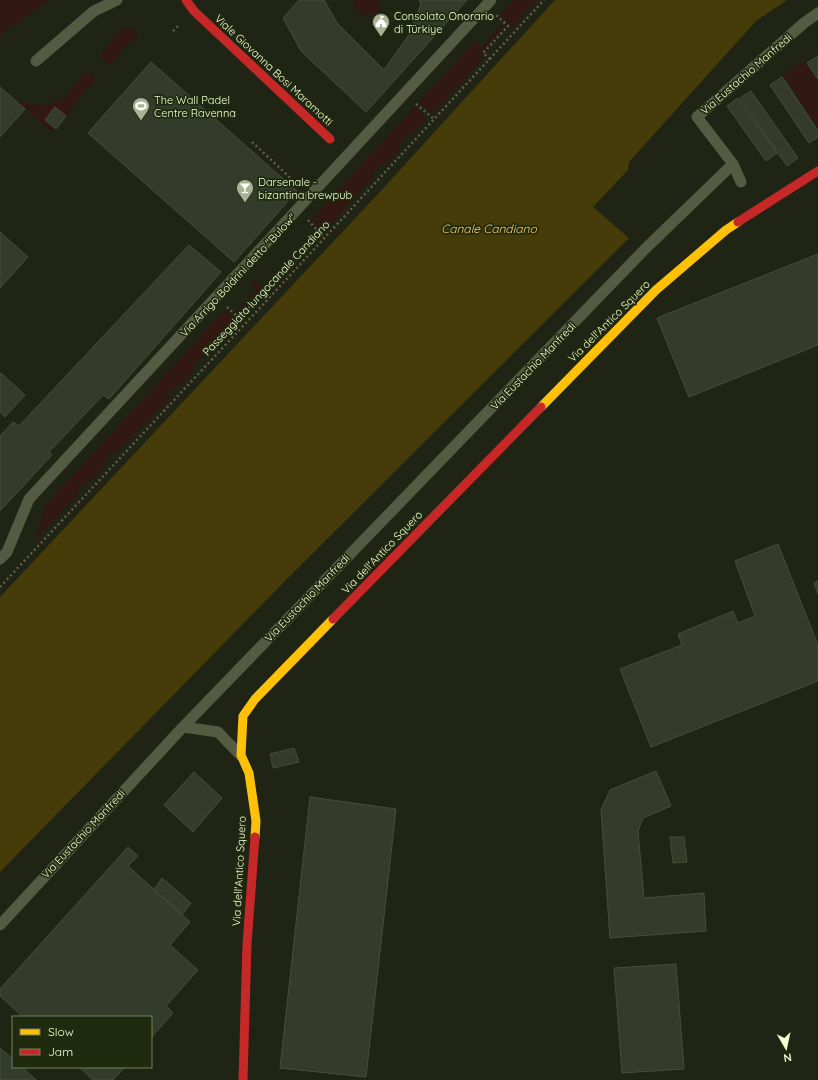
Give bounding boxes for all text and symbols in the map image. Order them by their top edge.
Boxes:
place label: Consolato Onorario di Türkiye [394,9,494,36]
street label: Viale Giovanna Bosi Maramotti [212,11,336,129]
public building icon: Consolato Onorario di Türkiye [371,12,391,37]
street label: Via Eustachio Manfredi [697,30,795,118]
place label: The Wall Padel Centre Ravenna [154,93,236,120]
sports icon: The Wall Padel Centre Ravenna [131,96,151,121]
place label: Darsenale - bizantina brewpub [258,175,352,202]
bar icon: Darsenale - bizantina brewpub [235,178,255,203]
street label: Via Arrigo Boldrini detto "Bulow" [177,210,299,340]
street label: Passeggiata lungocanale Candiano [199,217,333,359]
water label: Canale Candiano [441,221,537,236]
street label: Via dell'Antico Squero [565,277,653,365]
street label: Via Eustachio Manfredi [487,319,579,413]
street label: Via dell'Antico Squero [339,507,426,597]
street label: Via Eustachio Manfredi [261,551,353,645]
street label: Via Eustachio Manfredi [38,787,128,881]
street label: Via dell'Antico Squero [229,815,249,926]
legend [12,1016,152,1068]
text: Slow [48,1024,74,1039]
north arrow [766,1028,806,1068]
text: Jam [48,1044,73,1059]
text: N [782,1050,793,1065]

